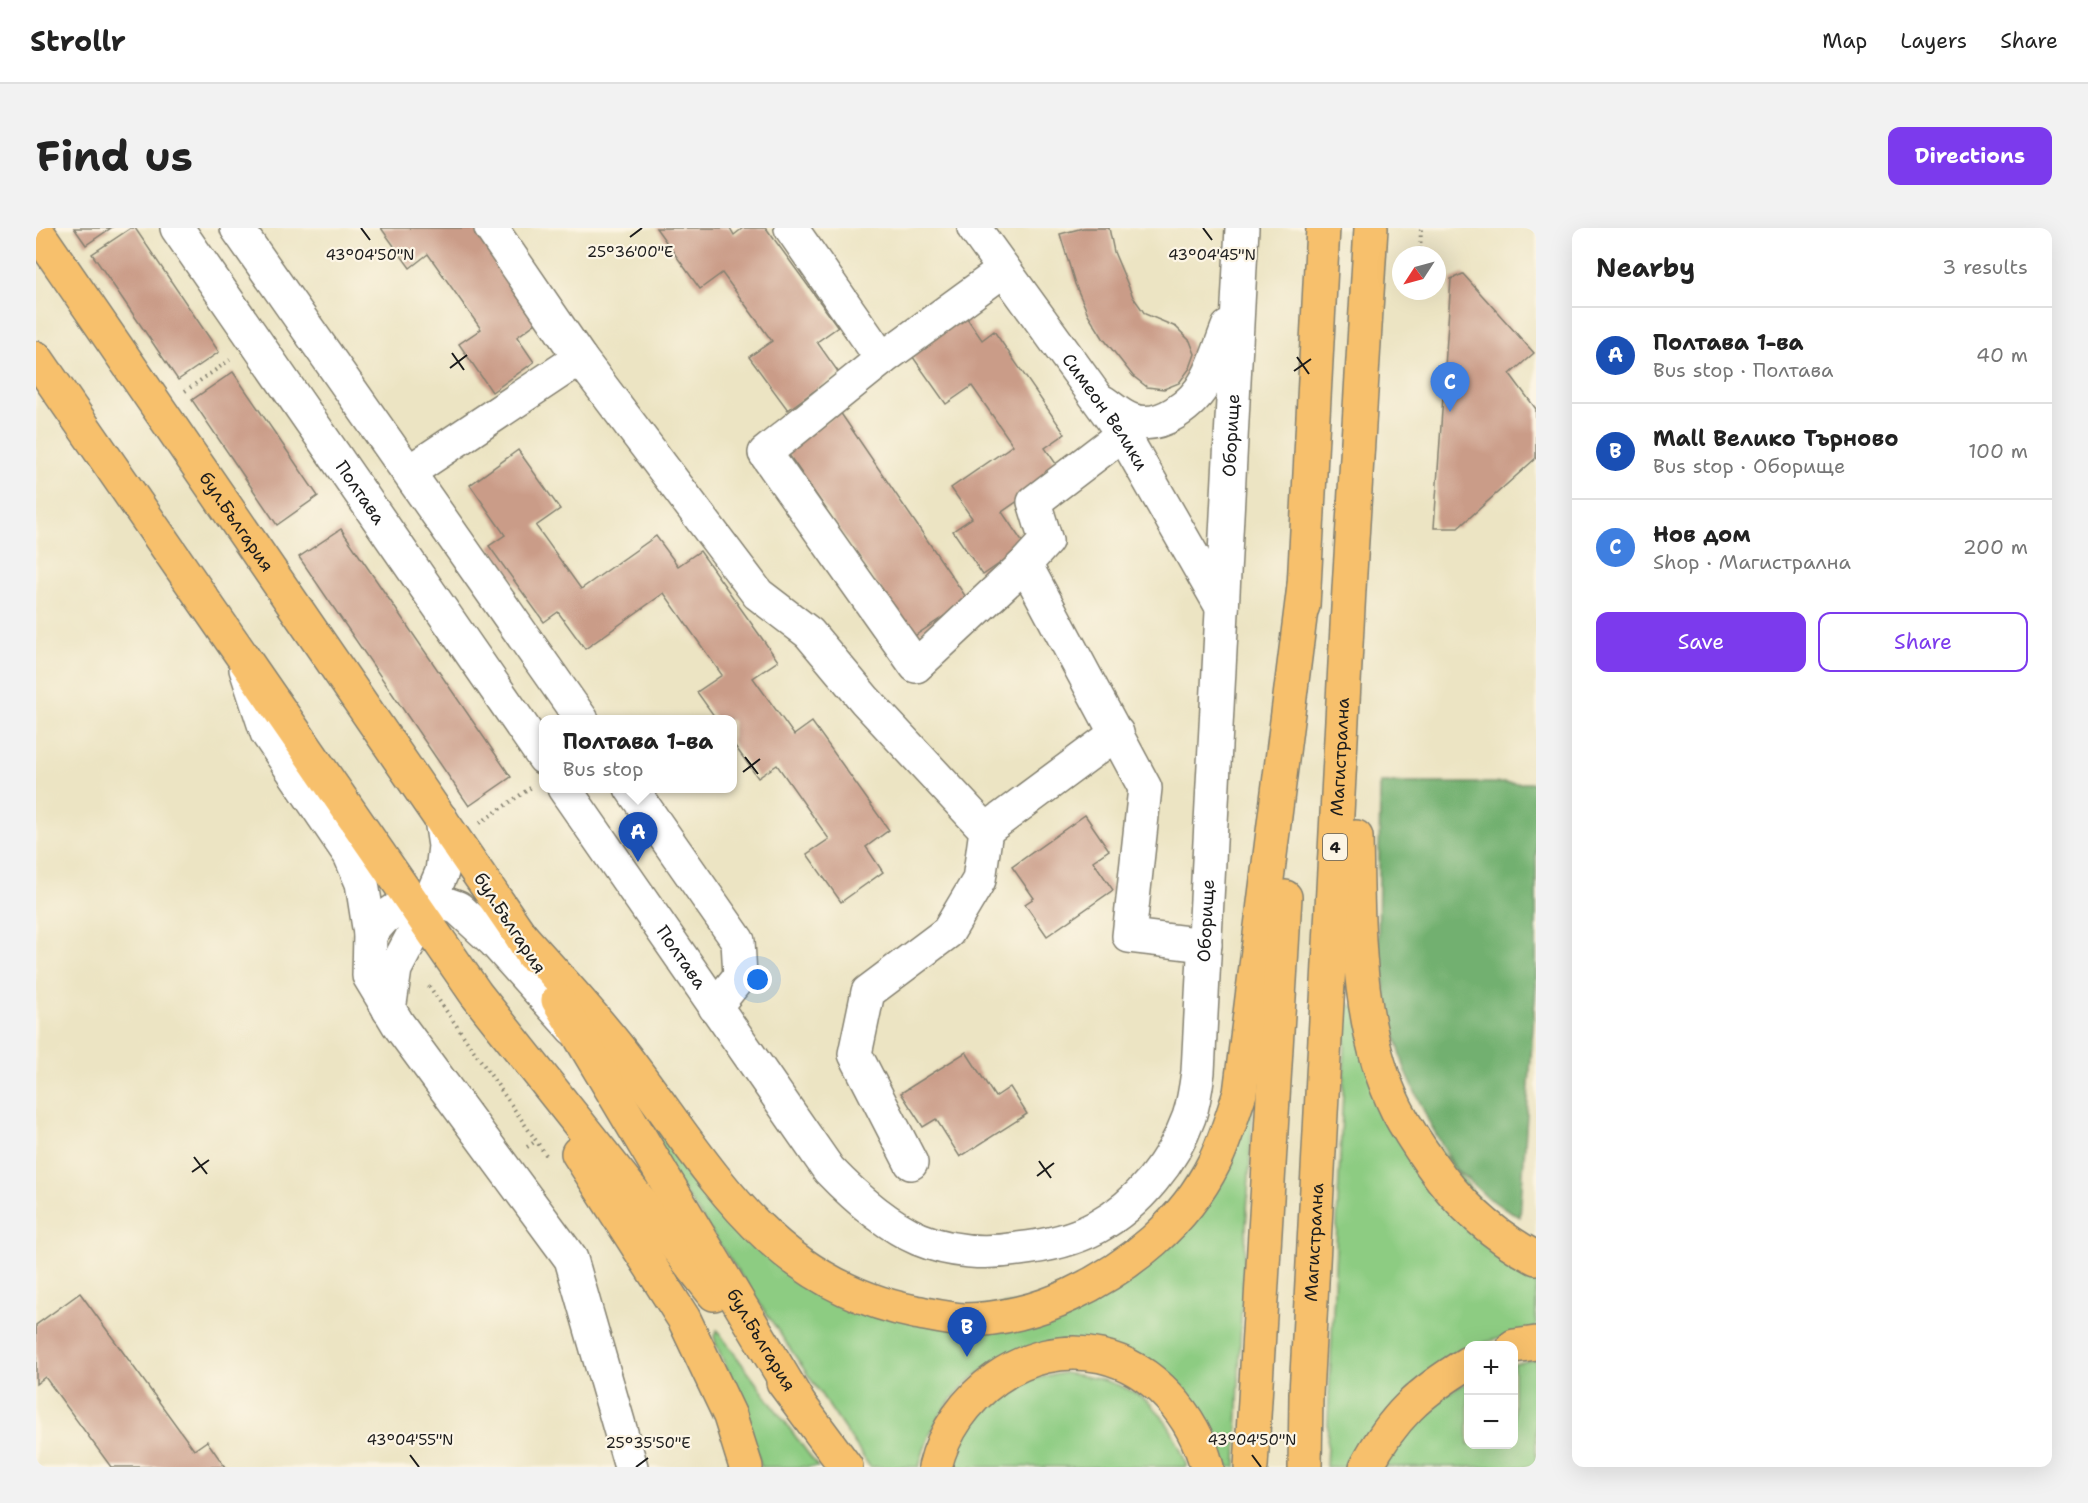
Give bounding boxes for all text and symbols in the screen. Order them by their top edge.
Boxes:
text: Strollr [30,22,126,60]
text: Map [1822,27,1867,55]
text: Layers [1900,27,1967,55]
text: Share [2000,27,2058,55]
button: Directions [1888,127,2052,185]
text: Find us [36,128,193,184]
text: 25°36'00"E [587,242,673,262]
text: 43°04'50"N [326,245,414,265]
text: 43°04'45"N [1168,245,1256,265]
north arrow [1392,246,1446,300]
text: Nearby [1596,250,1695,285]
text: 3 results [1942,254,2028,280]
text: Полтава 1-ва [1653,328,1804,357]
text: A [1608,342,1623,368]
text: 40 m [1976,342,2028,368]
street label: Симеон Велики [1056,348,1154,475]
text: Bus stop · Полтава [1653,357,1833,383]
pin: C [1430,362,1470,412]
street label: Оборище [1217,393,1245,477]
text: Mall Велико Търново [1653,424,1899,453]
text: B [1609,438,1622,464]
text: 100 m [1968,438,2028,464]
text: Bus stop · Оборище [1653,453,1845,479]
street label: Полтава [330,456,391,529]
street label: бул.България [194,467,279,576]
text: Нов дом [1653,520,1751,549]
text: C [1609,534,1622,560]
text: 200 m [1963,534,2028,560]
text: Shop · Магистрална [1653,549,1851,575]
button: Save [1596,612,1806,672]
button: Share [1818,612,2028,672]
street label: Магистрална [1325,697,1355,817]
popup [539,715,737,793]
text: Полтава 1-ва [563,727,713,756]
text: Bus stop [563,756,643,782]
pin: A [618,812,658,862]
road number: 4 [1323,834,1347,860]
street label: бул.България [468,868,552,978]
street label: Оборище [1192,879,1220,963]
street label: Полтава [651,921,712,994]
your location [743,965,772,994]
street label: Магистрална [1299,1182,1329,1302]
street label: бул.България [721,1284,801,1396]
pin: B [948,1308,986,1357]
map controls [1464,1341,1518,1449]
button: + [1464,1341,1518,1395]
button: − [1464,1395,1518,1449]
text: 43°04'55"N [366,1430,454,1450]
text: 43°04'50"N [1208,1430,1296,1450]
text: 25°35'50"E [605,1433,691,1453]

